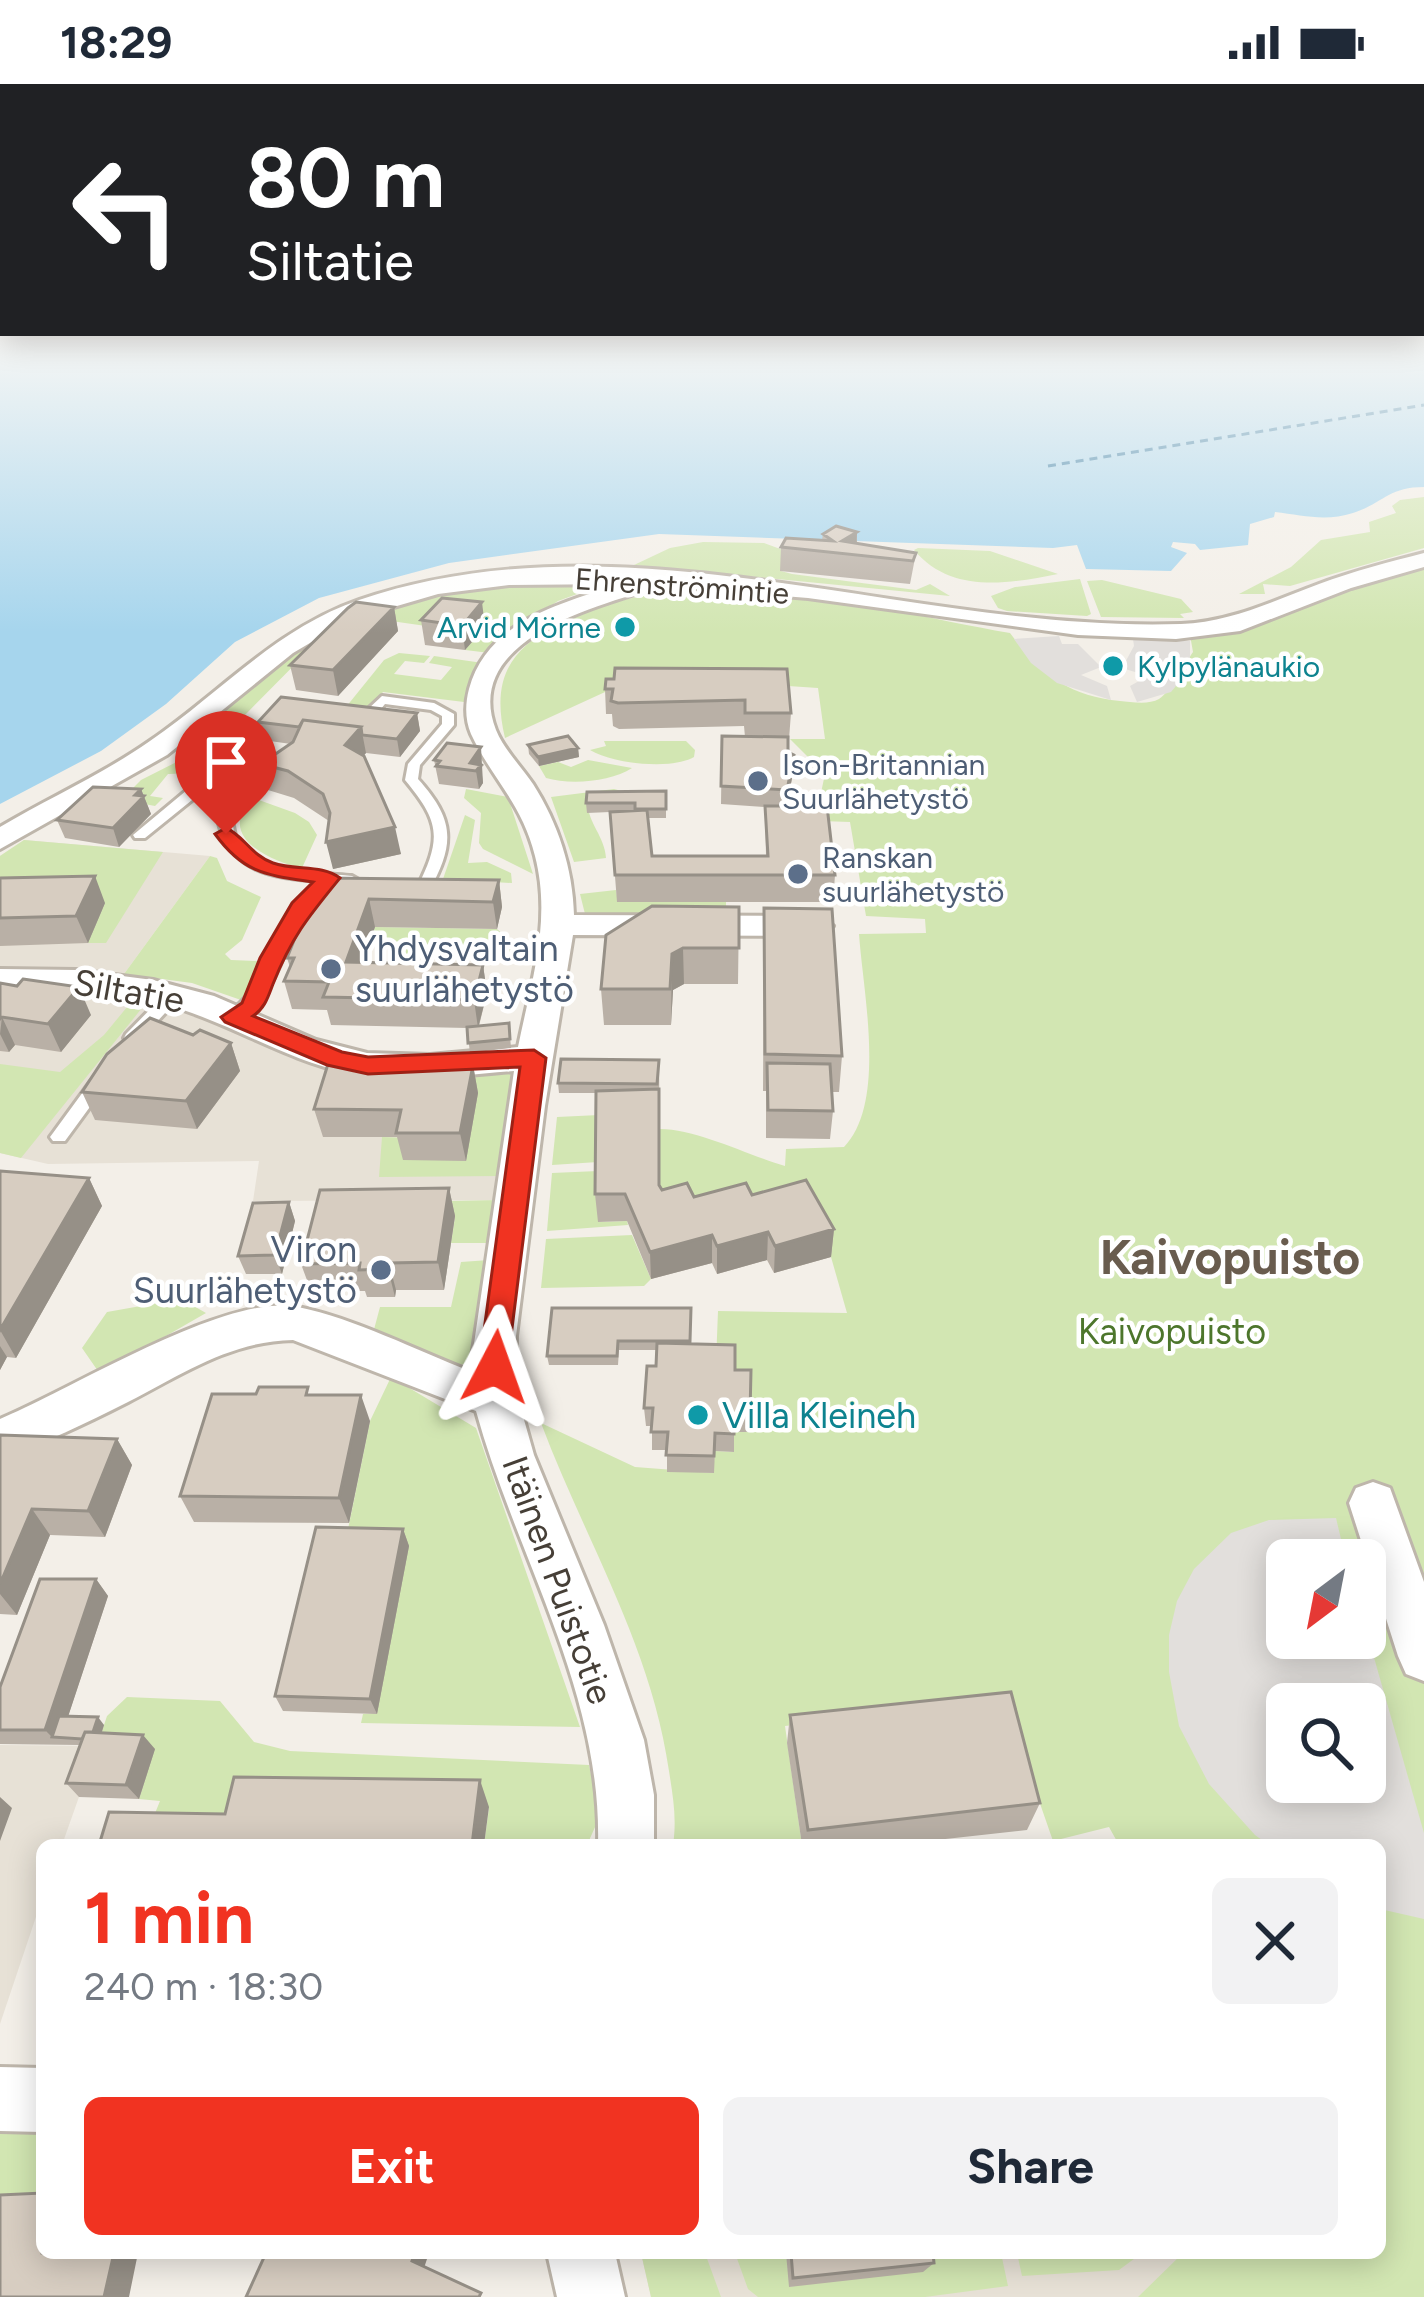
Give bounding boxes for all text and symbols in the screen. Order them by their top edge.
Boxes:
text: 18:29 [60,15,172,69]
text: 80 m [246,127,445,228]
icon: left [48,132,204,288]
text: Siltatie [246,229,414,294]
street label: Ehrenströmintie [574,560,790,612]
place label: Arvid Mörne [437,609,601,646]
marker: Arvid Mörne [612,614,638,640]
place label: Kylpylänaukio [1137,648,1320,685]
marker: Kylpylänaukio [1100,653,1126,679]
pin [175,711,277,834]
icon: arrive [193,729,259,795]
place label: Ison-Britannian Suurlähetystö [782,746,985,817]
marker: Ison-Britannian Suurlähetystö [745,768,771,794]
place label: Ranskan suurlähetystö [822,839,1004,910]
marker: Ranskan suurlähetystö [785,861,811,887]
place label: Yhdysvaltain suurlähetystö [355,927,574,1011]
marker: Yhdysvaltain suurlähetystö [318,956,344,982]
street label: Siltatie [70,960,188,1022]
place label: Viron Suurlähetystö [133,1228,357,1312]
district label: Kaivopuisto [1100,1228,1360,1286]
marker: Viron Suurlähetystö [368,1257,394,1283]
position arrow [432,1304,558,1430]
park label: Kaivopuisto [1078,1310,1266,1353]
place label: Villa Kleineh [722,1394,916,1437]
marker: Villa Kleineh [685,1402,711,1428]
street label: Itäinen Puistotie [493,1450,623,1710]
north arrow [1266,1539,1386,1659]
map controls [1266,1539,1386,1803]
button: search [1266,1683,1386,1803]
text: 1 min [84,1875,254,1961]
button: close [1212,1878,1338,2004]
text: 240 m · 18:30 [84,1963,323,2010]
button: Exit [84,2097,699,2235]
button: Share [723,2097,1338,2235]

